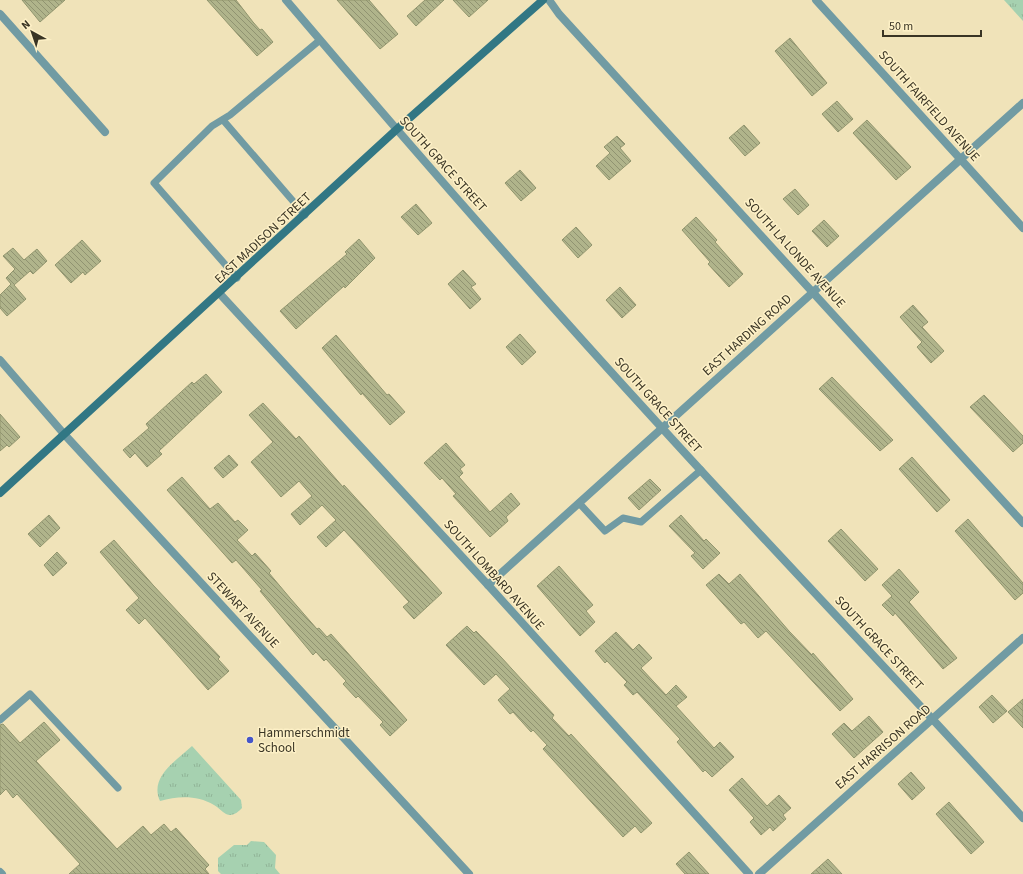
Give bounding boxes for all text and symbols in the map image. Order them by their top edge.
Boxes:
north arrow [12,12,52,52]
scale bar [883,12,981,38]
text: N [18,17,34,33]
text: 50 m [889,18,913,35]
street label: SOUTH FAIRFIELD AVENUE [874,47,984,165]
street label: SOUTH GRACE STREET [395,112,491,216]
street label: EAST MADISON STREET [211,188,315,288]
street label: SOUTH LA LONDE AVENUE [741,194,849,312]
street label: EAST HARDING ROAD [698,290,796,380]
street label: SOUTH GRACE STREET [610,353,706,457]
street label: SOUTH LOMBARD AVENUE [440,516,549,634]
street label: STEWART AVENUE [203,568,283,652]
street label: SOUTH GRACE STREET [831,592,928,694]
street label: EAST HARRISON ROAD [831,700,935,794]
place label: Hammerschmidt School [258,724,350,757]
marker: Hammerschmidt School [245,735,255,745]

